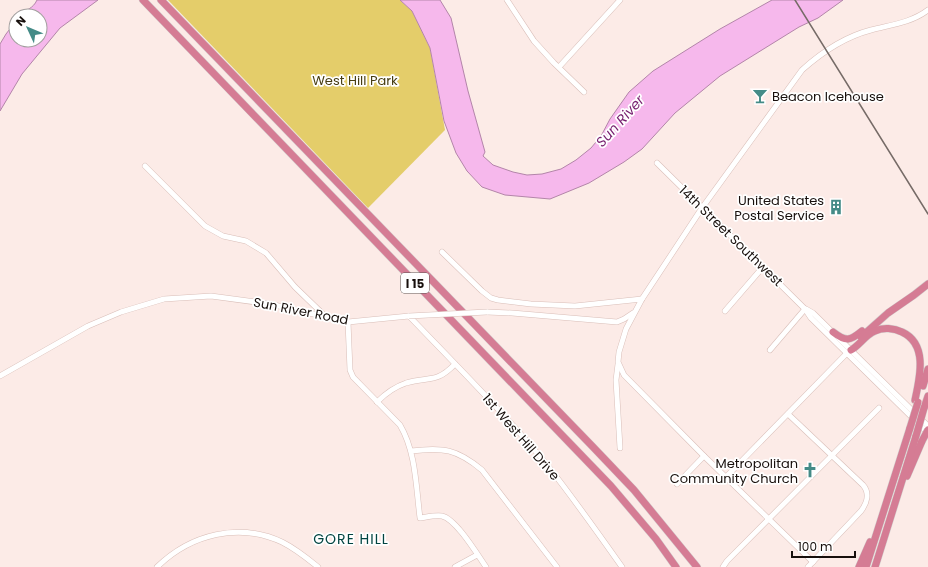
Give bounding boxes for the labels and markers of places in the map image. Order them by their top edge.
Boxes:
bar icon: Beacon Icehouse [751,87,769,105]
place label: Beacon Icehouse [772,87,884,106]
place label: United States Postal Service [734,191,824,225]
building icon: United States Postal Service [827,198,845,216]
place label: Metropolitan Community Church [670,454,798,488]
church icon: Metropolitan Community Church [801,461,819,479]

